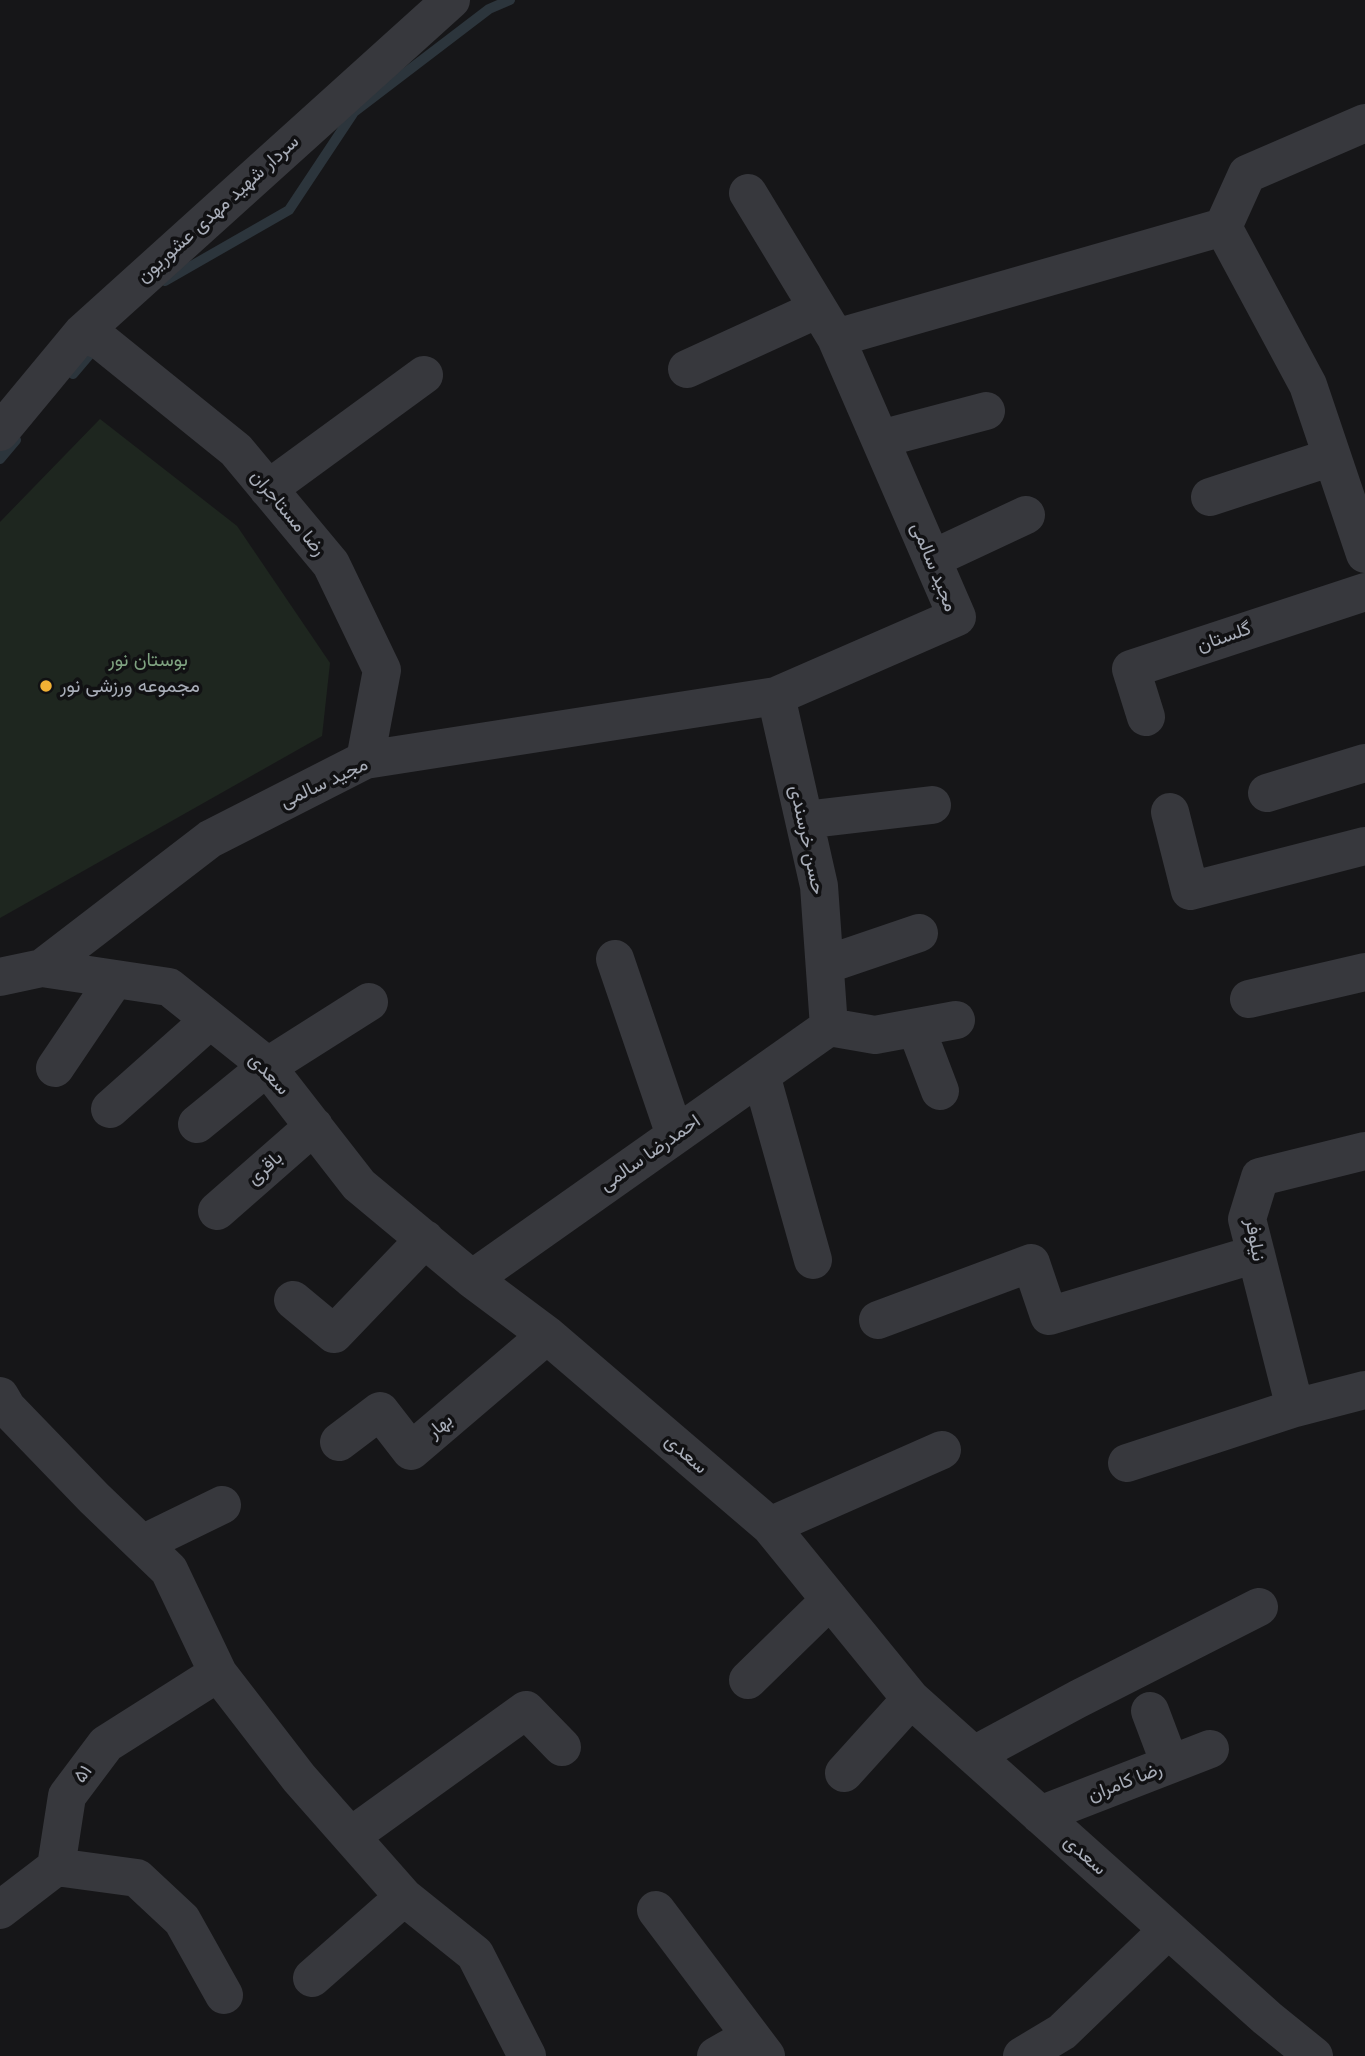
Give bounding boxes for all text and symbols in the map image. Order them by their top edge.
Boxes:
street label: سردار شهید مهدی عشوریون [132,130,304,288]
street label: رضا مستاجران [245,465,331,561]
street label: مجید سالمی [906,519,962,615]
street label: گلستان [1194,617,1254,657]
park label: بوستان نور [108,649,188,671]
place label: مجموعه ورزشی نور [60,675,200,697]
marker: مجموعه ورزشی نور [38,678,54,694]
street label: مجید سالمی [276,753,372,813]
street label: حسن خرسندی [784,783,830,897]
street label: سعدی [244,1048,294,1100]
street label: احمدرضا سالمی [595,1110,705,1196]
street label: باقری [242,1146,288,1190]
street label: نیلوفر [1240,1217,1270,1263]
street label: بهار [423,1409,457,1443]
street label: سعدی [660,1429,712,1479]
street label: رضا کامران [1085,1757,1165,1807]
street label: ۵۱ [69,1760,97,1788]
street label: سعدی [1059,1830,1111,1880]

